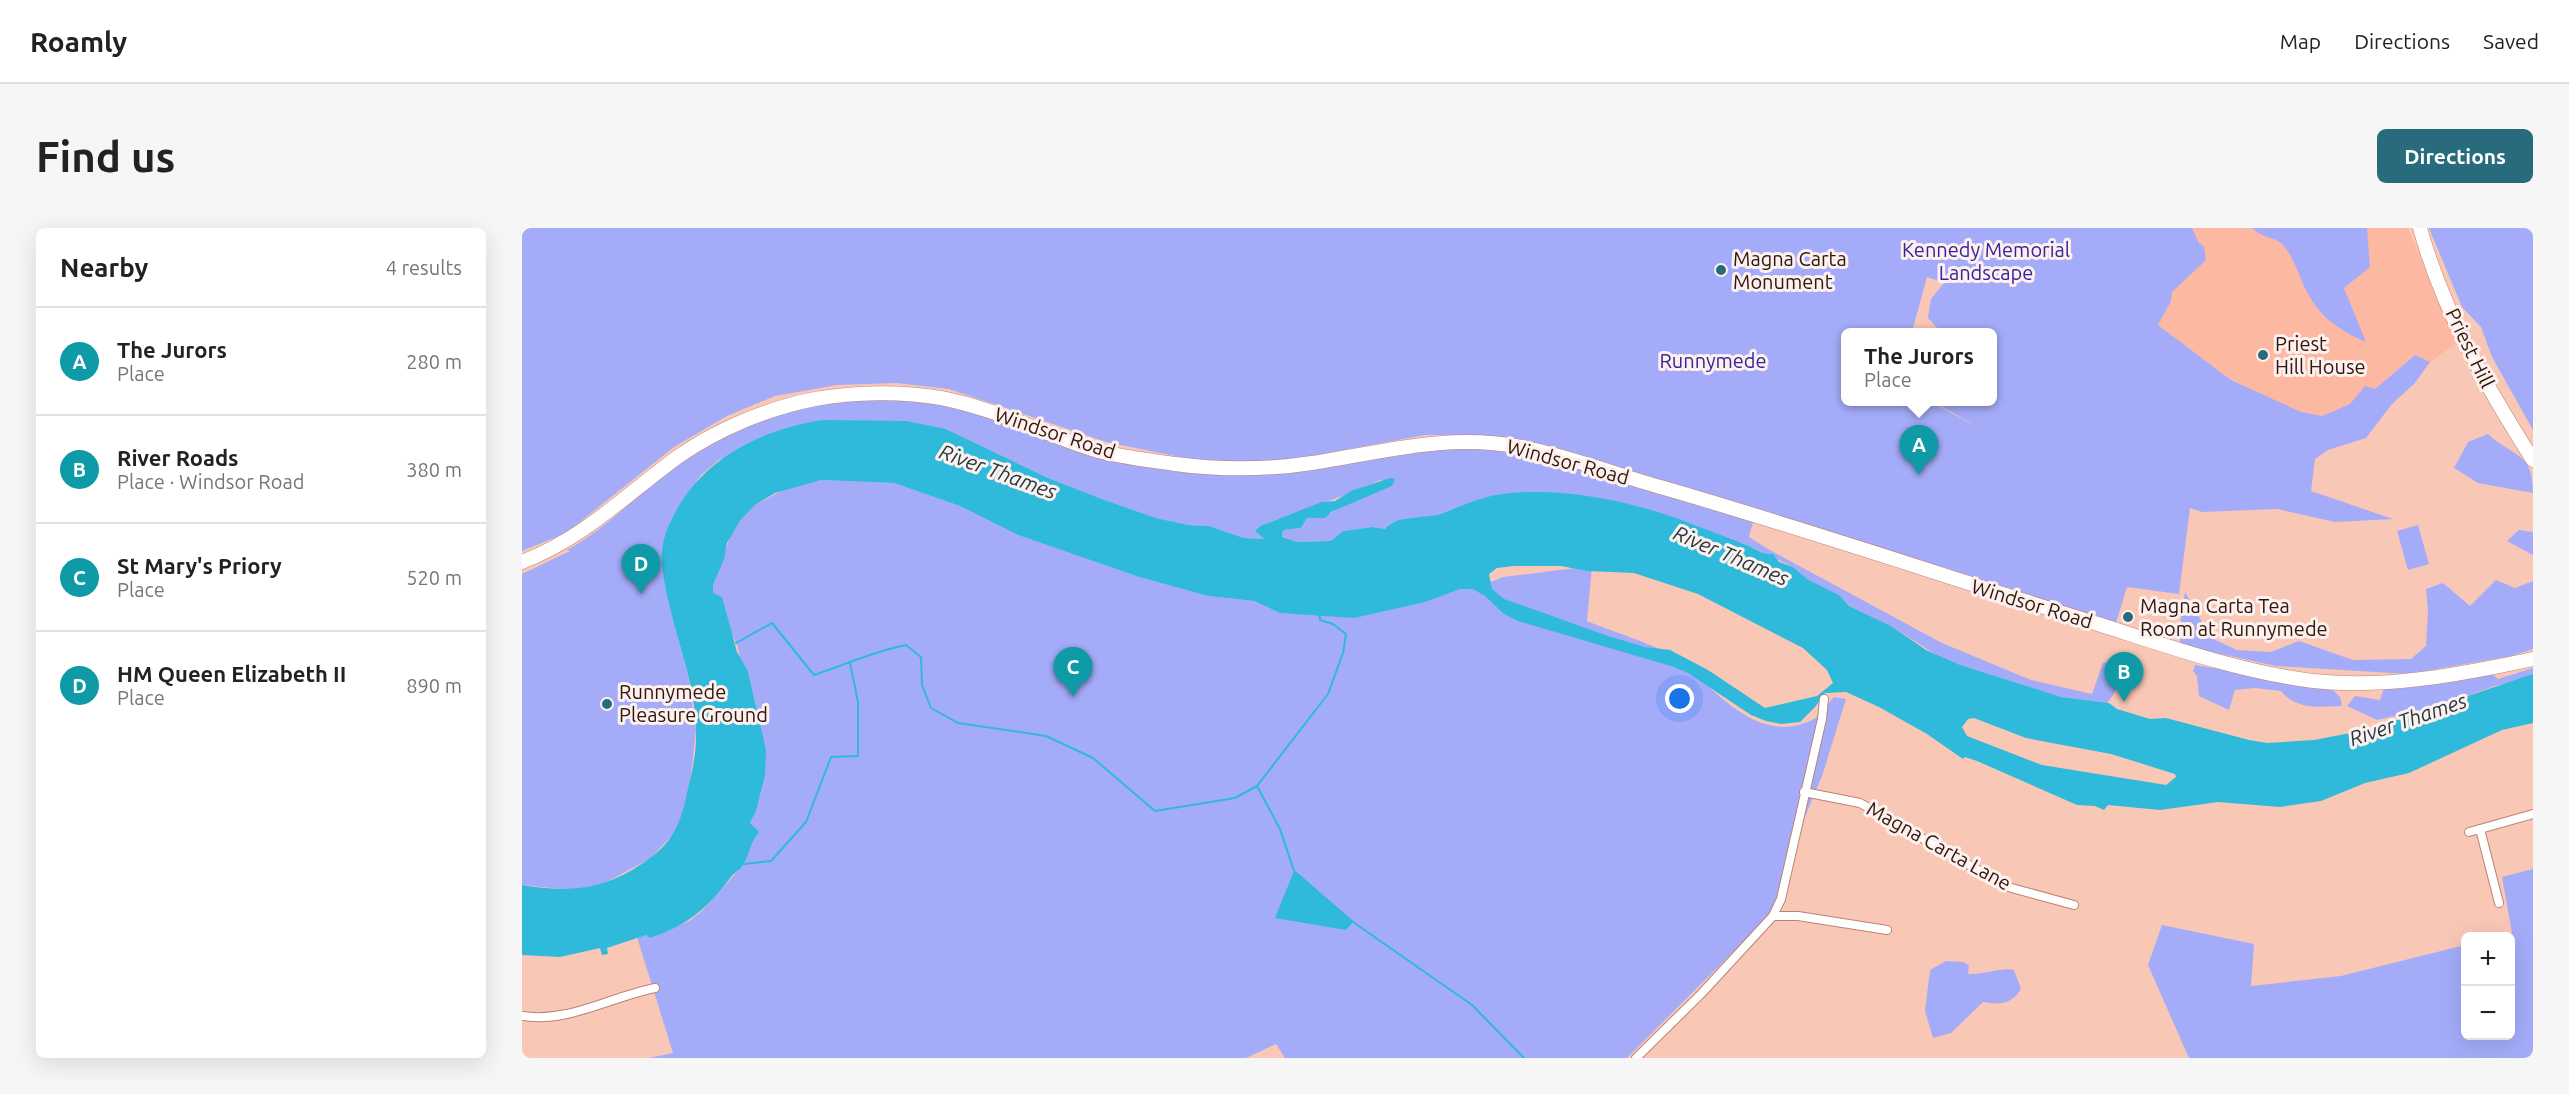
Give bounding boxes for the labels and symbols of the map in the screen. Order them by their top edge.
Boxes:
park label: Kennedy Memorial Landscape [1902,238,2070,284]
place label: Magna Carta Monument [1733,247,1847,293]
marker: Magna Carta Monument [1714,263,1728,277]
street label: Priest Hill [2441,304,2500,391]
place label: Priest Hill House [2275,332,2366,378]
marker: Priest Hill House [2256,348,2270,362]
park label: Runnymede [1659,349,1767,372]
street label: Windsor Road [992,402,1118,463]
pin: A [1900,426,1938,475]
street label: Windsor Road [1505,434,1632,489]
water label: River Thames [937,439,1060,503]
water label: River Thames [1670,520,1793,590]
pin: D [622,544,660,594]
street label: Windsor Road [1969,574,2096,633]
place label: Magna Carta Tea Room at Runnymede [2140,594,2328,640]
marker: Magna Carta Tea Room at Runnymede [2121,610,2135,624]
pin: C [1054,648,1092,697]
pin: B [2104,652,2144,702]
place label: Runnymede Pleasure Ground [619,680,768,726]
your location [1665,684,1694,713]
water label: River Thames [2346,688,2470,750]
marker: Runnymede Pleasure Ground [600,697,614,711]
street label: Magna Carta Lane [1863,796,2015,895]

